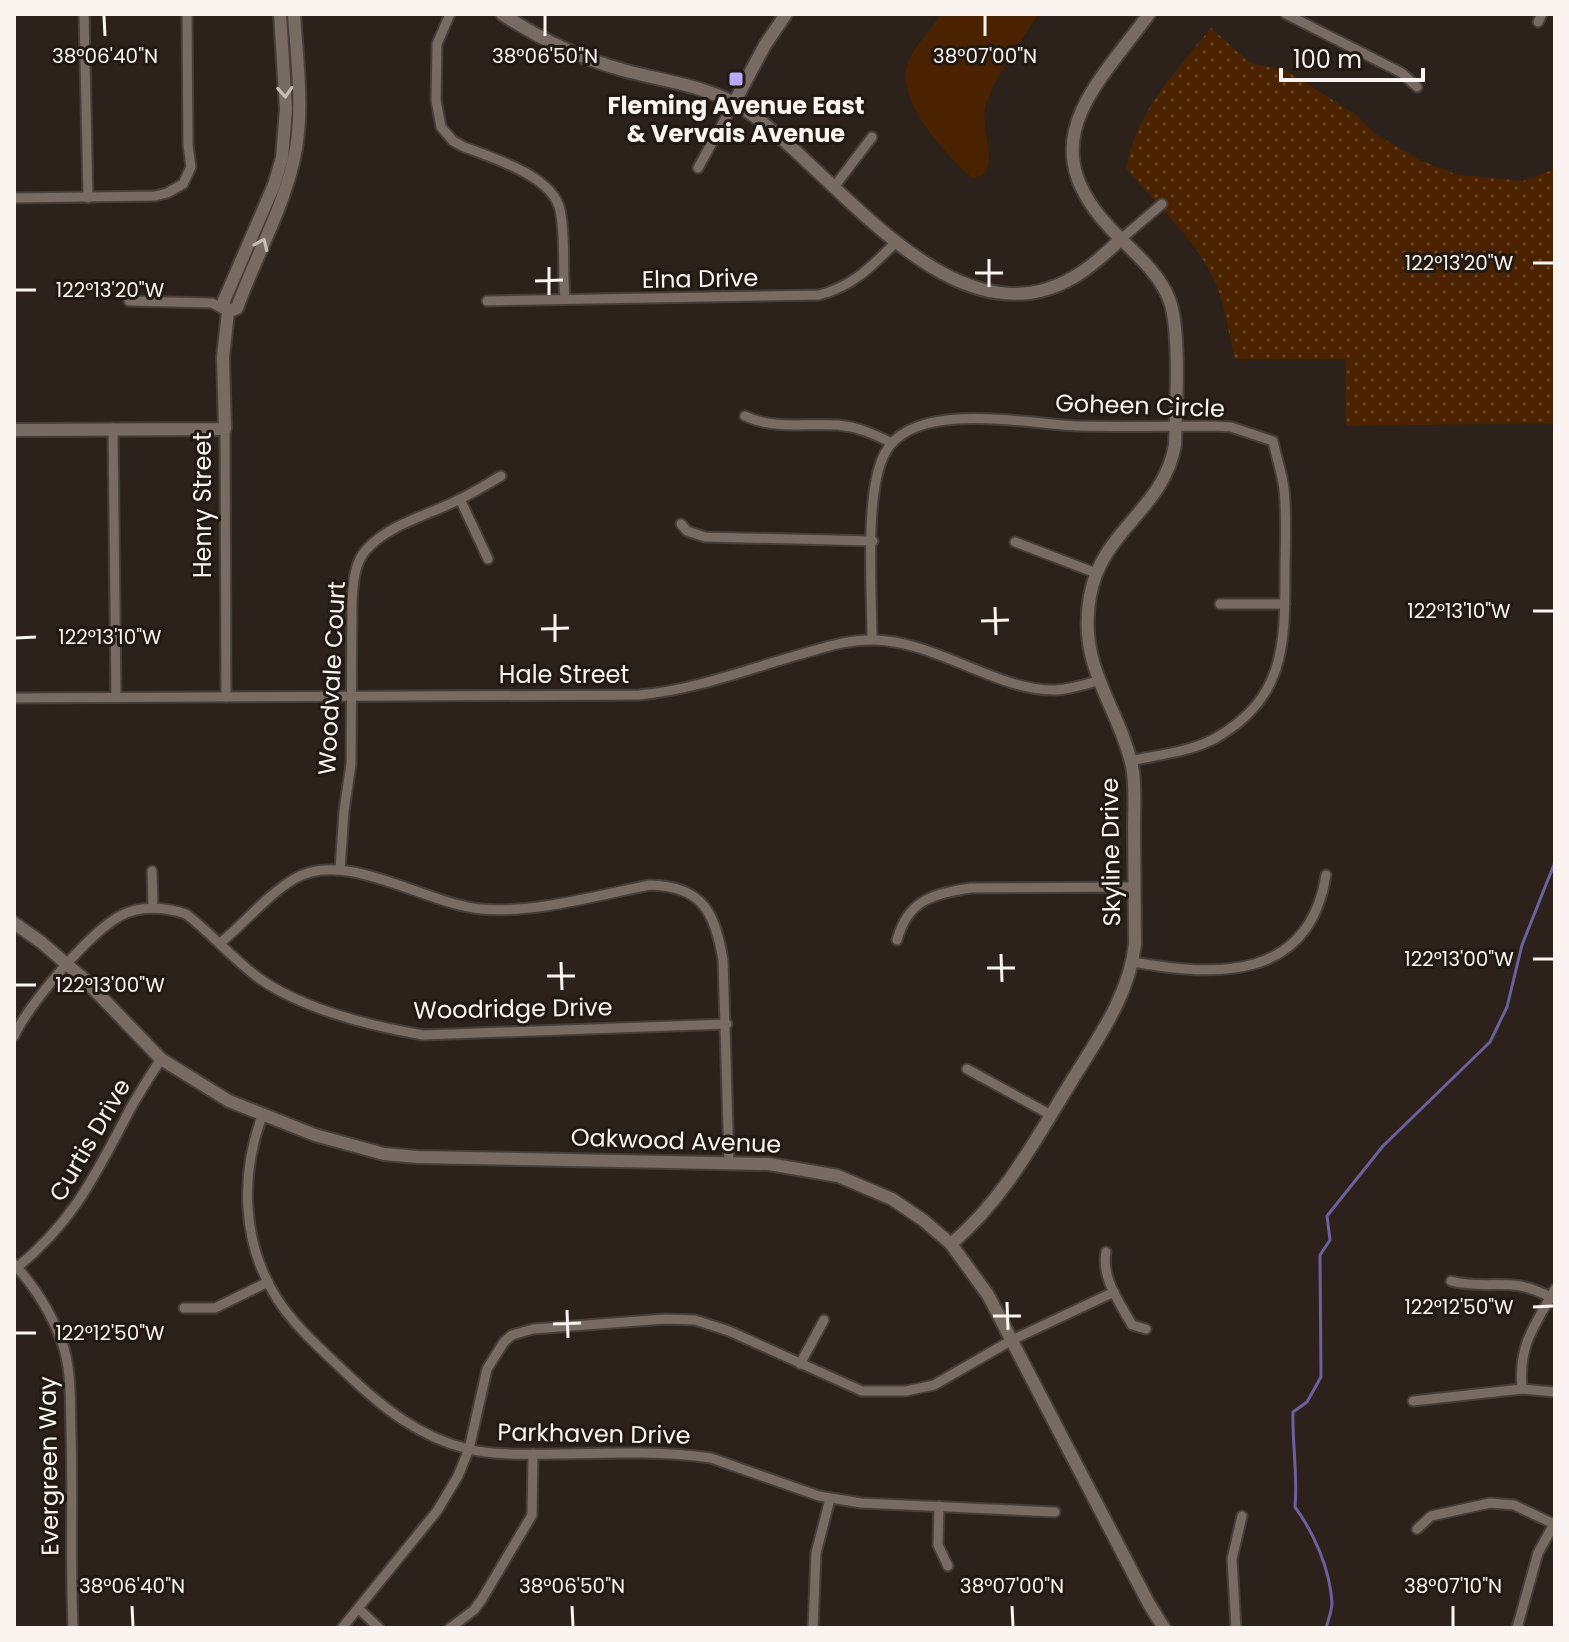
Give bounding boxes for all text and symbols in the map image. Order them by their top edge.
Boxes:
scale bar [1281,32,1423,82]
text: 38°06'40"N [52,42,158,70]
text: 38°06'50"N [492,42,598,70]
text: 38°07'00"N [933,42,1037,70]
text: 100 m [1293,43,1362,76]
marker: Fleming Avenue East & Vervais Avenue [727,70,745,88]
one-way arrow [276,86,293,99]
place label: Fleming Avenue East & Vervais Avenue [607,89,865,150]
one-way arrow [252,238,268,253]
text: 122°13'20"W [1405,249,1514,277]
street label: Elna Drive [642,261,758,296]
text: 122°13'20"W [56,276,165,304]
street label: Goheen Circle [1055,386,1225,425]
street label: Henry Street [186,432,219,578]
street label: Woodvale Court [310,580,353,776]
text: 122°13'10"W [1407,597,1511,625]
text: 122°13'10"W [58,623,162,651]
street label: Hale Street [499,658,629,691]
street label: Skyline Drive [1093,777,1128,927]
text: 122°13'00"W [1404,945,1514,973]
text: 122°13'00"W [55,971,165,999]
street label: Woodridge Drive [413,990,613,1027]
street label: Curtis Drive [41,1072,138,1207]
street label: Oakwood Avenue [570,1120,782,1161]
text: 122°12'50"W [1404,1293,1514,1321]
text: 122°12'50"W [55,1319,165,1347]
street label: Evergreen Way [30,1376,67,1556]
street label: Parkhaven Drive [497,1415,691,1452]
text: 38°06'40"N [79,1572,185,1600]
text: 38°06'50"N [519,1572,625,1600]
text: 38°07'00"N [960,1572,1064,1600]
text: 38°07'10"N [1404,1572,1502,1600]

